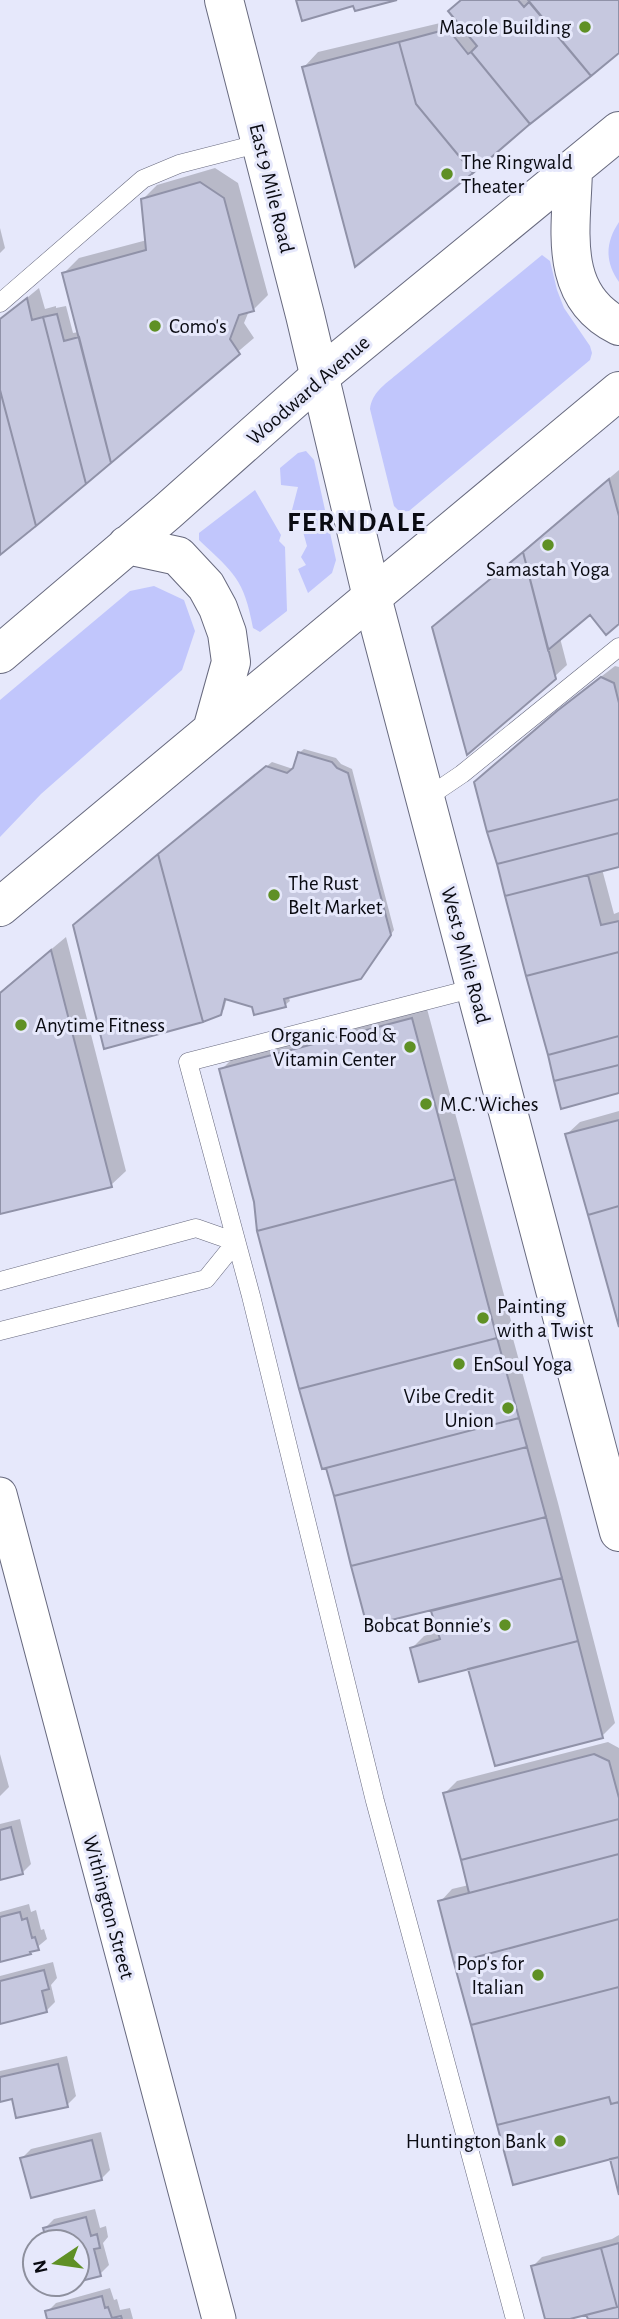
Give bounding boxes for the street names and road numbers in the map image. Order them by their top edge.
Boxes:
street label: East 9 Mile Road [245,121,298,255]
street label: Woodward Avenue [243,332,374,449]
street label: West 9 Mile Road [437,885,494,1026]
street label: Withington Street [79,1833,138,1982]

